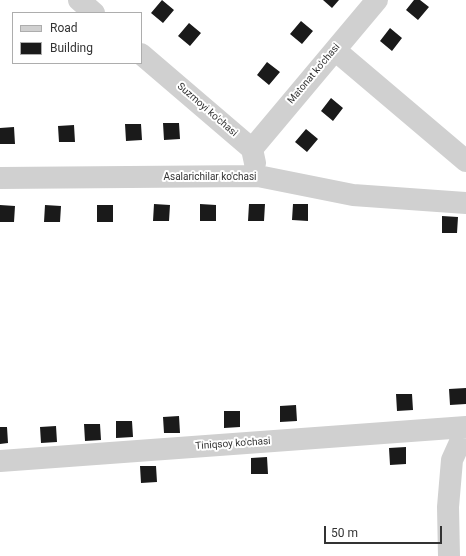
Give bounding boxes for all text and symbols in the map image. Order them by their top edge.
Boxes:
legend [12,12,142,64]
text: Road [50,21,78,35]
text: Building [50,41,93,55]
street label: Matonat ko'chasi [285,41,343,107]
street label: Suzmoyi ko'chasi [174,81,240,139]
street label: Asalarichilar ko'chasi [163,171,257,183]
street label: Tiniqsoy ko'chasi [195,435,271,453]
scale bar [326,518,444,544]
text: 50 m [331,526,358,540]

